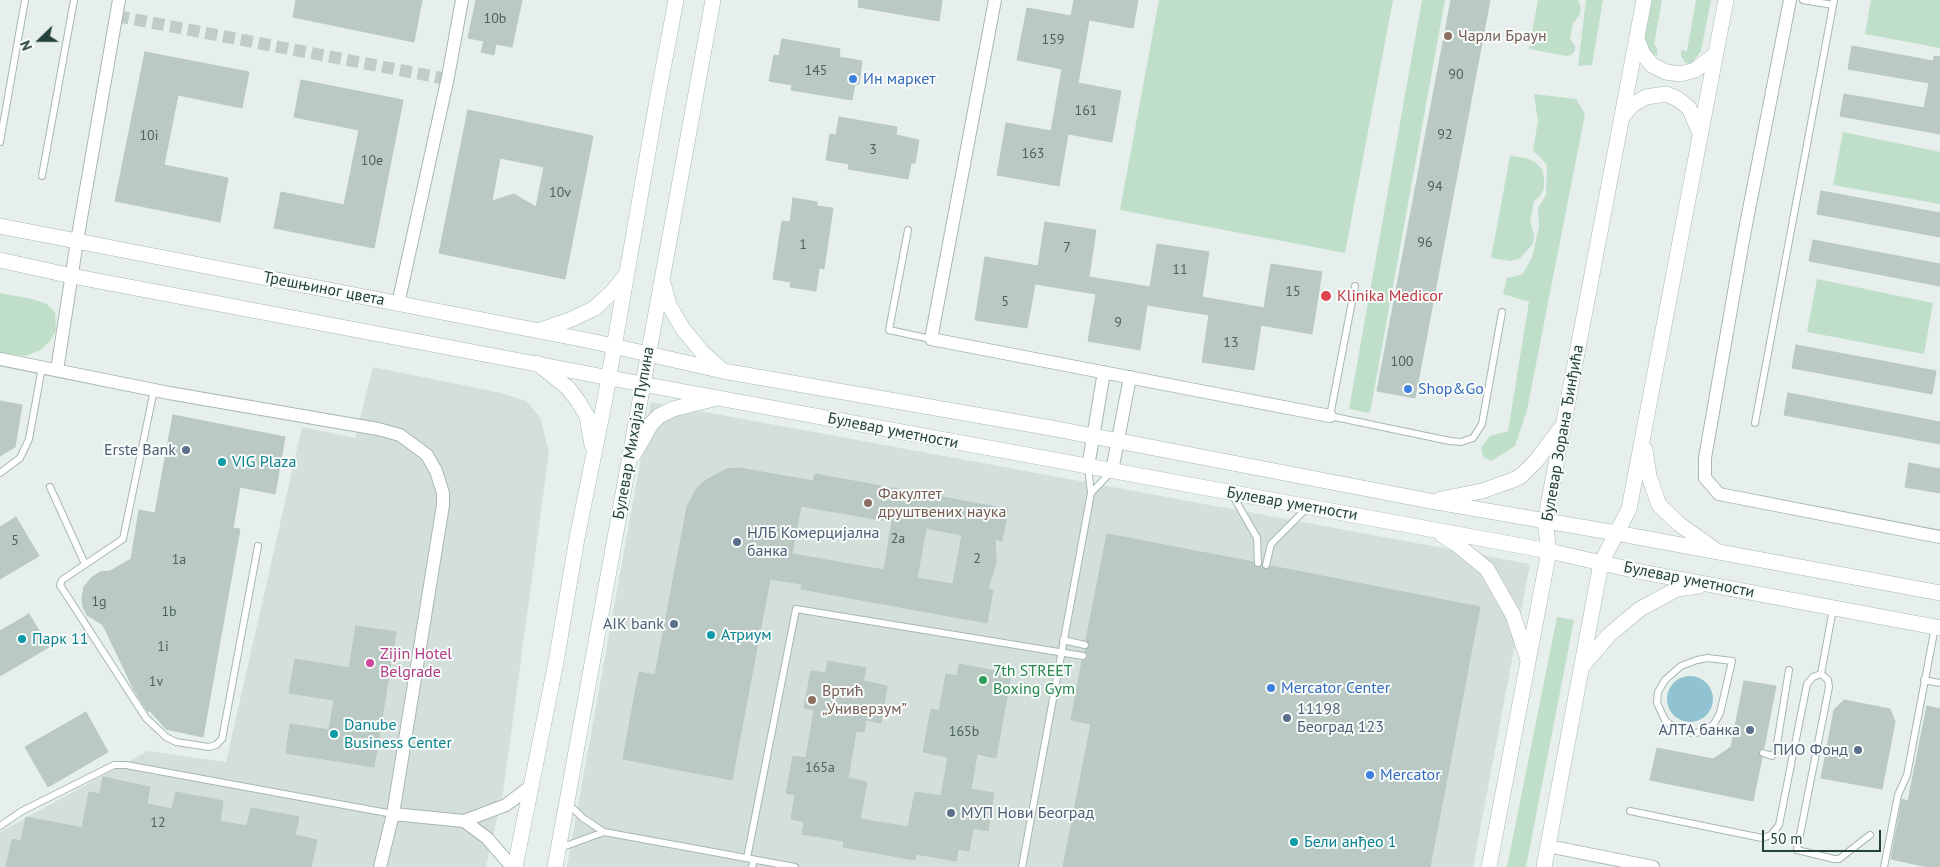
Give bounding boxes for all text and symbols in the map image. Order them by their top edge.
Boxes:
house number: 10b [484,11,506,27]
north arrow [15,15,65,65]
place label: Чарли Браун [1458,26,1547,46]
marker: Чарли Браун [1442,30,1454,42]
house number: 159 [1042,32,1064,48]
text: N [16,38,36,53]
house number: 145 [805,63,827,79]
house number: 90 [1448,67,1464,83]
place label: Ин маркет [863,69,936,89]
marker: Ин маркет [847,73,859,85]
house number: 161 [1075,103,1097,119]
house number: 92 [1437,127,1453,143]
house number: 10i [139,128,159,144]
house number: 3 [869,142,877,158]
house number: 163 [1022,146,1044,162]
house number: 10e [361,153,383,169]
house number: 94 [1427,179,1443,195]
house number: 10v [549,185,571,201]
house number: 96 [1417,235,1433,251]
house number: 1 [799,237,807,253]
house number: 7 [1063,240,1071,256]
house number: 11 [1172,262,1188,278]
street label: Трешњиног цвета [262,268,386,310]
house number: 15 [1285,284,1301,300]
place label: Klinika Medicor [1337,286,1443,306]
marker: Klinika Medicor [1319,289,1333,303]
house number: 5 [1001,294,1009,310]
house number: 9 [1114,315,1122,331]
house number: 13 [1223,335,1239,351]
street label: Булевар Зорана Ђинђића [1538,343,1588,523]
street label: Булевар Михајла Пупина [609,345,659,521]
house number: 100 [1391,354,1413,370]
place label: Shop&Go [1418,379,1484,399]
marker: Shop&Go [1402,383,1414,395]
street label: Булевар уметности [826,409,960,453]
place label: Erste Bank [104,440,176,460]
marker: Erste Bank [180,444,192,456]
place label: VIG Plaza [232,452,296,472]
marker: VIG Plaza [216,456,228,468]
street label: Булевар уметности [1225,483,1359,525]
place label: Факултет друштвених наука [878,484,1006,522]
marker: Факултет друштвених наука [862,497,874,509]
place label: НЛБ Комерцијална банка [747,523,880,561]
house number: 2a [891,531,905,547]
house number: 5 [11,533,19,549]
marker: НЛБ Комерцијална банка [731,536,743,548]
house number: 2 [973,551,981,567]
house number: 1a [172,552,186,568]
street label: Булевар уметности [1622,558,1756,602]
house number: 1g [91,594,107,610]
house number: 1b [161,604,177,620]
place label: AIK bank [603,614,664,634]
marker: AIK bank [668,618,680,630]
place label: Атриум [721,625,771,645]
place label: Парк 11 [32,629,88,649]
marker: Атриум [705,629,717,641]
marker: Парк 11 [16,633,28,645]
house number: 1i [157,639,169,655]
place label: Zijin Hotel Belgrade [380,644,452,682]
marker: Zijin Hotel Belgrade [364,657,376,669]
place label: 7th STREET Boxing Gym [993,661,1075,699]
house number: 1v [149,674,163,690]
marker: 7th STREET Boxing Gym [977,674,989,686]
place label: Mercator Center [1281,678,1390,698]
place label: Вртић „Универзум” [822,681,907,719]
marker: Mercator Center [1265,682,1277,694]
marker: Вртић „Универзум” [806,694,818,706]
place label: 11198 Београд 123 [1297,699,1384,737]
marker: 11198 Београд 123 [1281,712,1293,724]
place label: Danube Business Center [344,715,452,753]
place label: АЛТА банка [1659,720,1740,740]
house number: 165b [949,724,979,740]
marker: АЛТА банка [1744,724,1756,736]
marker: Danube Business Center [328,728,340,740]
place label: ПИО Фонд [1773,740,1848,760]
marker: ПИО Фонд [1852,744,1864,756]
house number: 165a [805,760,835,776]
place label: Mercator [1380,765,1441,785]
marker: Mercator [1364,769,1376,781]
place label: МУП Нови Београд [961,803,1094,823]
marker: МУП Нови Београд [945,807,957,819]
house number: 12 [150,815,166,831]
scale bar [1765,820,1884,852]
text: 50 m [1770,829,1803,848]
place label: Бели анђео 1 [1304,832,1396,852]
marker: Бели анђео 1 [1288,836,1300,848]

